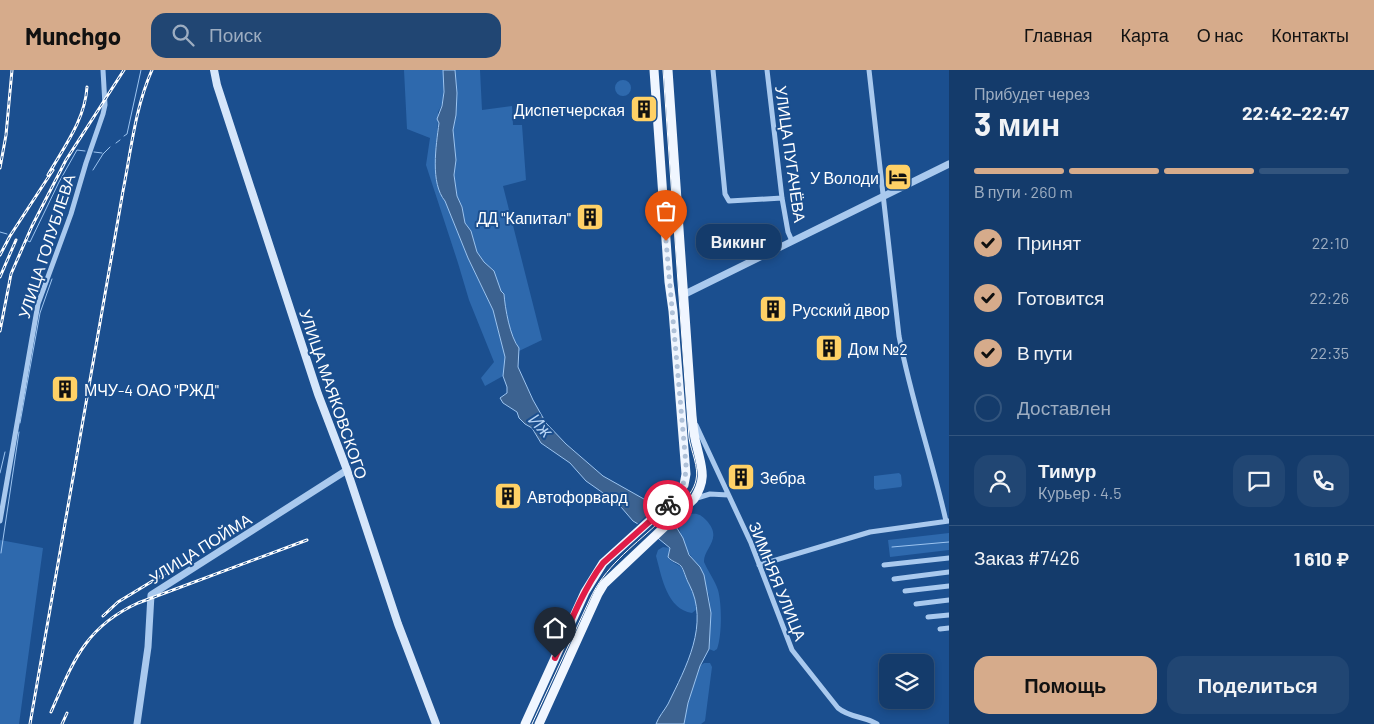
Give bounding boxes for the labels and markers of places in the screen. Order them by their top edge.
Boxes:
building icon: Диспетчерская [629,94,659,124]
place label: Диспетчерская [514,100,625,119]
hotel icon: У Володи [883,162,913,192]
place label: У Володи [810,168,879,187]
pin [645,190,687,241]
building icon: ДД "Капитал" [575,202,605,232]
place label: ДД "Капитал" [477,208,571,227]
callout: Викинг [696,224,781,258]
building icon: Русский двор [758,294,788,324]
place label: Русский двор [792,300,890,319]
building icon: Дом №2 [814,333,844,363]
place label: Дом №2 [848,339,908,358]
building icon: МЧУ-4 ОАО "РЖД" [50,374,80,404]
place label: МЧУ-4 ОАО "РЖД" [84,380,219,399]
building icon: Зебра [726,462,756,492]
place label: Зебра [760,468,805,487]
building icon: Автофорвард [493,481,523,511]
place label: Автофорвард [527,487,629,506]
pin [534,607,576,658]

